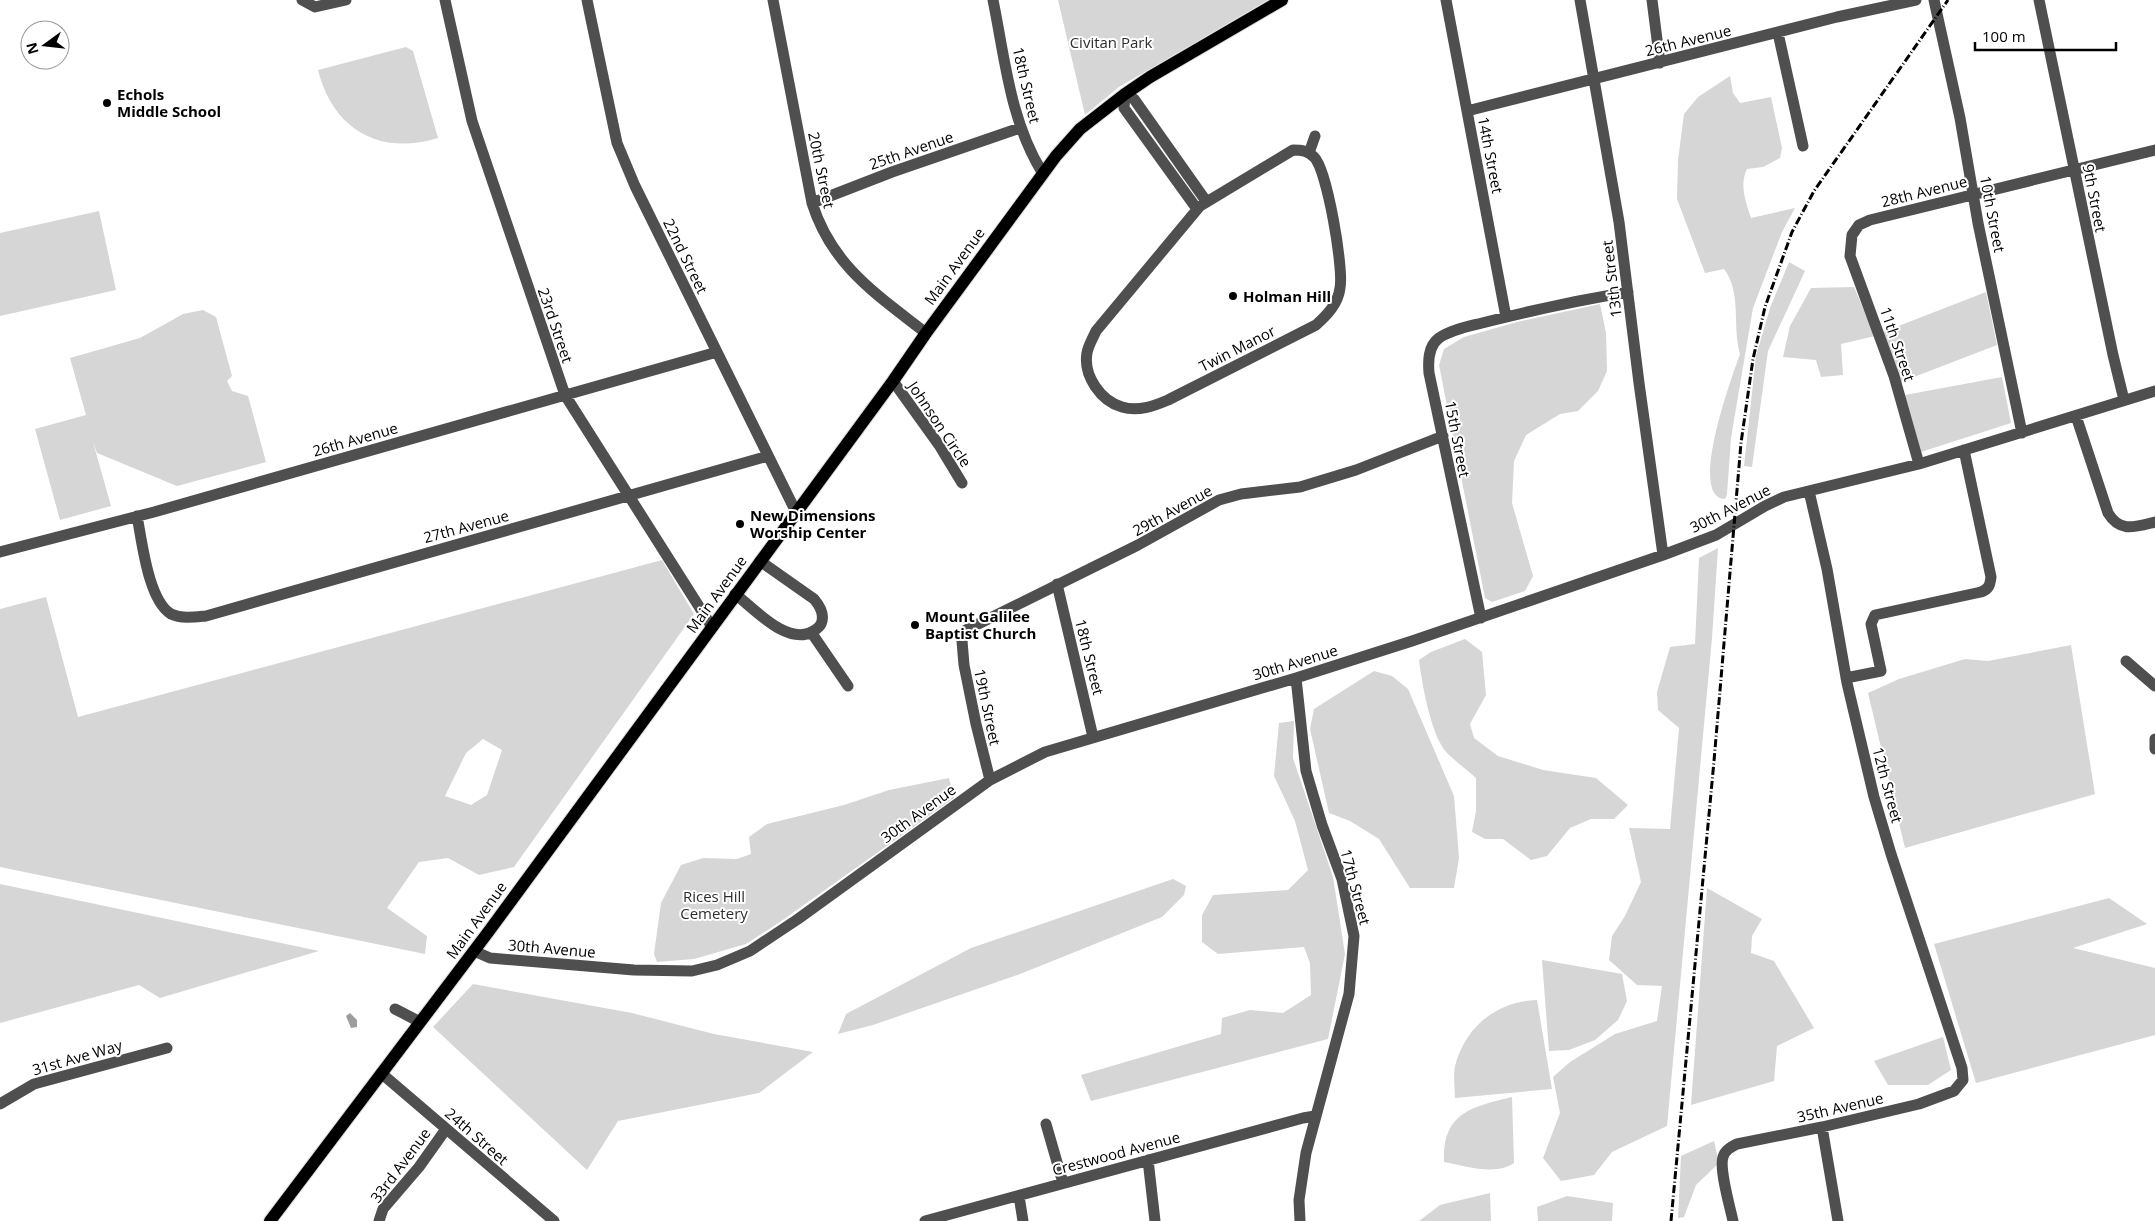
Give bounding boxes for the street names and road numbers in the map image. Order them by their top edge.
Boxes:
street label: 26th Avenue [1643,20,1733,60]
street label: 18th Street [1009,45,1045,125]
street label: 14th Street [1474,115,1508,195]
street label: 25th Avenue [866,126,956,174]
street label: 20th Street [804,130,840,210]
street label: 9th Street [2079,162,2111,234]
street label: 28th Avenue [1879,171,1969,211]
street label: 10th Street [1976,174,2010,254]
street label: 22nd Street [659,215,713,297]
street label: Main Avenue [919,223,989,309]
street label: 13th Street [1596,239,1626,319]
street label: 23rd Street [534,285,578,365]
street label: 11th Street [1876,304,1920,384]
street label: Twin Manor [1196,320,1278,376]
street label: Johnson Circle [903,376,976,471]
street label: 15th Street [1441,399,1475,479]
street label: 26th Avenue [310,417,400,461]
street label: 30th Avenue [1686,479,1774,537]
street label: 29th Avenue [1129,480,1215,540]
street label: 27th Avenue [421,505,511,547]
street label: Main Avenue [681,551,751,637]
street label: 18th Street [1071,617,1109,697]
street label: 30th Avenue [1250,640,1340,684]
street label: 19th Street [970,667,1006,747]
street label: 12th Street [1868,745,1908,825]
street label: 30th Avenue [877,779,959,847]
street label: 17th Street [1336,847,1376,927]
street label: Main Avenue [441,877,511,963]
street label: 30th Avenue [507,934,597,962]
street label: 31st Ave Way [30,1035,125,1079]
street label: 35th Avenue [1795,1087,1885,1127]
street label: 24th Street [441,1103,513,1169]
street label: 33rd Avenue [365,1124,435,1206]
street label: Crestwood Avenue [1050,1126,1182,1180]

